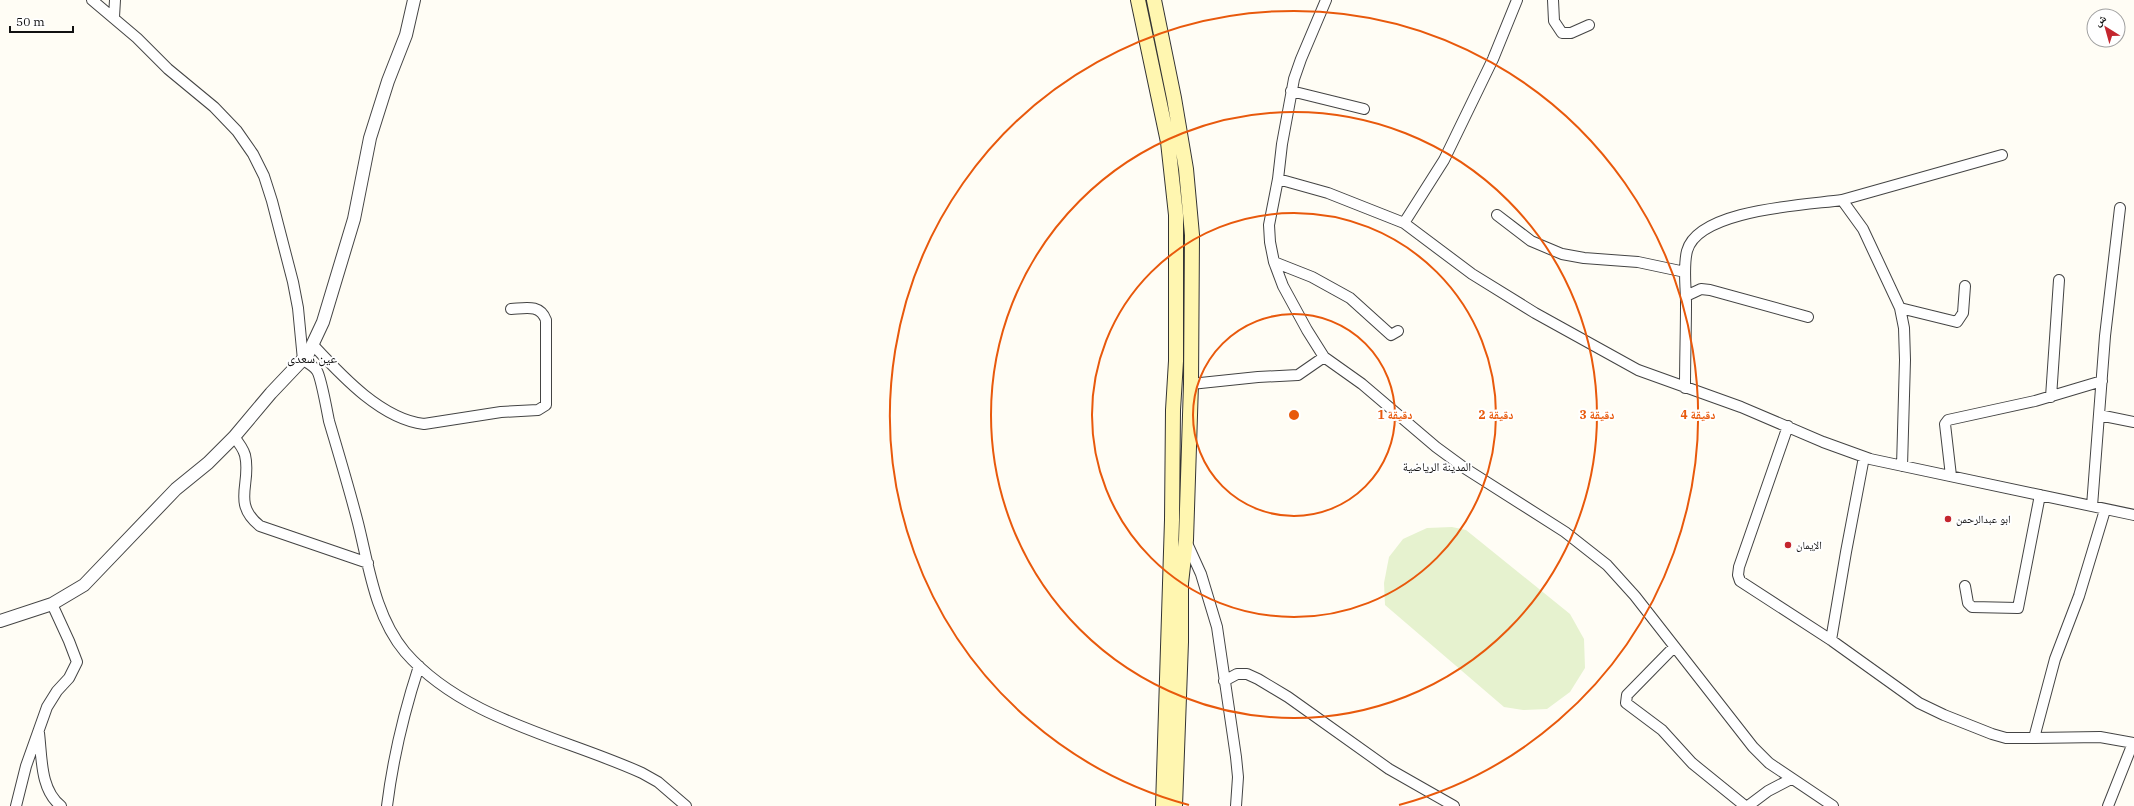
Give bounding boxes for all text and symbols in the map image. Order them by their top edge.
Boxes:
scale bar [10,8,73,34]
north arrow [2086,8,2126,48]
text: ش [2091,11,2110,30]
text: 50 m [16,14,45,29]
district label: عين سعدى [287,350,337,367]
text: 1 دقيقة [1377,407,1413,422]
text: 2 دقيقة [1478,407,1514,422]
text: 3 دقيقة [1579,407,1615,422]
text: 4 دقيقة [1680,407,1716,422]
centre of rings [1287,408,1301,422]
district label: المدينة الرياضية [1403,459,1471,474]
place label: ابو عبدالرحمن [1956,512,2011,526]
marker: ابو عبدالرحمن [1943,514,1953,524]
place label: الإيمان [1796,538,1822,552]
marker: الإيمان [1783,540,1793,550]

